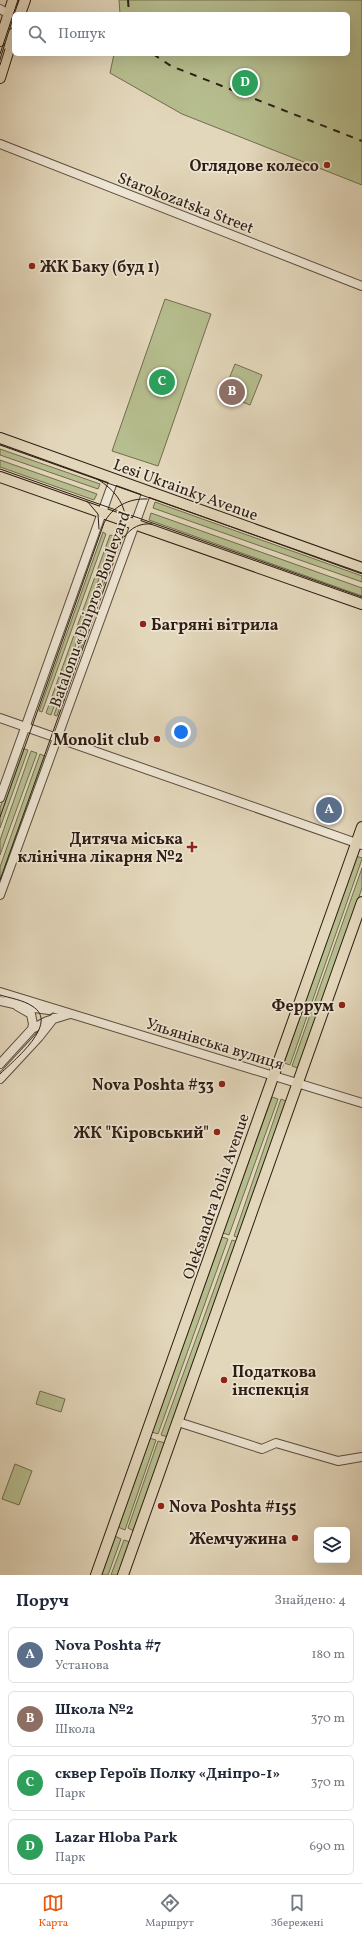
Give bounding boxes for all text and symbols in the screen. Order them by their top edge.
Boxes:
search box [12,12,350,56]
icon: search [26,23,48,45]
text: Пошук [58,24,106,45]
pin: D [232,68,258,98]
place label: Оглядове колесо [189,156,319,178]
marker: Оглядове колесо [322,160,332,170]
street label: Starokozatska Street [114,168,257,240]
place label: ЖК Баку (буд 1) [40,257,159,279]
marker: ЖК Баку (буд 1) [27,261,37,271]
pin: C [149,367,175,397]
pin: B [219,377,245,407]
street label: Lesi Ukrainky Avenue [110,454,261,527]
street label: Batalonu «Dnipro» Boulevard [45,508,137,711]
place label: Багряні вітрила [151,615,279,637]
marker: Багряні вітрила [138,619,148,629]
your location [171,722,191,742]
place label: Monolit club [53,730,149,752]
marker: Monolit club [152,734,162,744]
pin: A [316,795,342,825]
place label: Дитяча міська клінічна лікарня №2 [18,829,183,869]
marker: Дитяча міська клінічна лікарня №2 [186,841,198,853]
place label: Феррум [272,996,334,1018]
marker: Феррум [337,1000,347,1010]
street label: Ульянівська вулиця [143,1013,286,1076]
place label: Nova Poshta #33 [92,1075,214,1097]
marker: Nova Poshta #33 [217,1079,227,1089]
street label: Oleksandra Polia Avenue [178,1111,256,1283]
place label: ЖК "Кіровський" [74,1123,209,1145]
marker: ЖК "Кіровський" [212,1127,222,1137]
place label: Податкова інспекція [232,1362,317,1402]
marker: Податкова інспекція [219,1375,229,1385]
place label: Nova Poshta #155 [169,1497,297,1519]
marker: Nova Poshta #155 [156,1501,166,1511]
map controls [314,1527,350,1563]
button: layers [314,1527,350,1563]
place label: Жемчужина [189,1529,287,1551]
marker: Жемчужина [290,1533,300,1543]
text: Поруч [16,1590,69,1613]
text: Знайдено: 4 [274,1592,346,1610]
text: Nova Poshta #7 [55,1636,161,1657]
text: A [25,1646,35,1664]
text: 180 m [311,1646,345,1664]
text: Установа [55,1657,109,1675]
text: Школа №2 [55,1700,134,1721]
text: B [26,1710,34,1728]
text: 370 m [311,1710,345,1728]
text: Школа [55,1721,95,1739]
text: сквер Героїв Полку «Дніпро-1» [55,1764,280,1785]
text: C [26,1774,34,1792]
text: 370 m [311,1774,345,1792]
text: Парк [55,1785,85,1803]
text: Lazar Hloba Park [55,1828,178,1849]
text: D [25,1838,35,1856]
text: 690 m [309,1838,345,1856]
text: Парк [55,1849,85,1867]
tab: Карта [38,1892,68,1931]
tab: Маршрут [145,1892,194,1931]
tab: Збережені [271,1892,323,1931]

